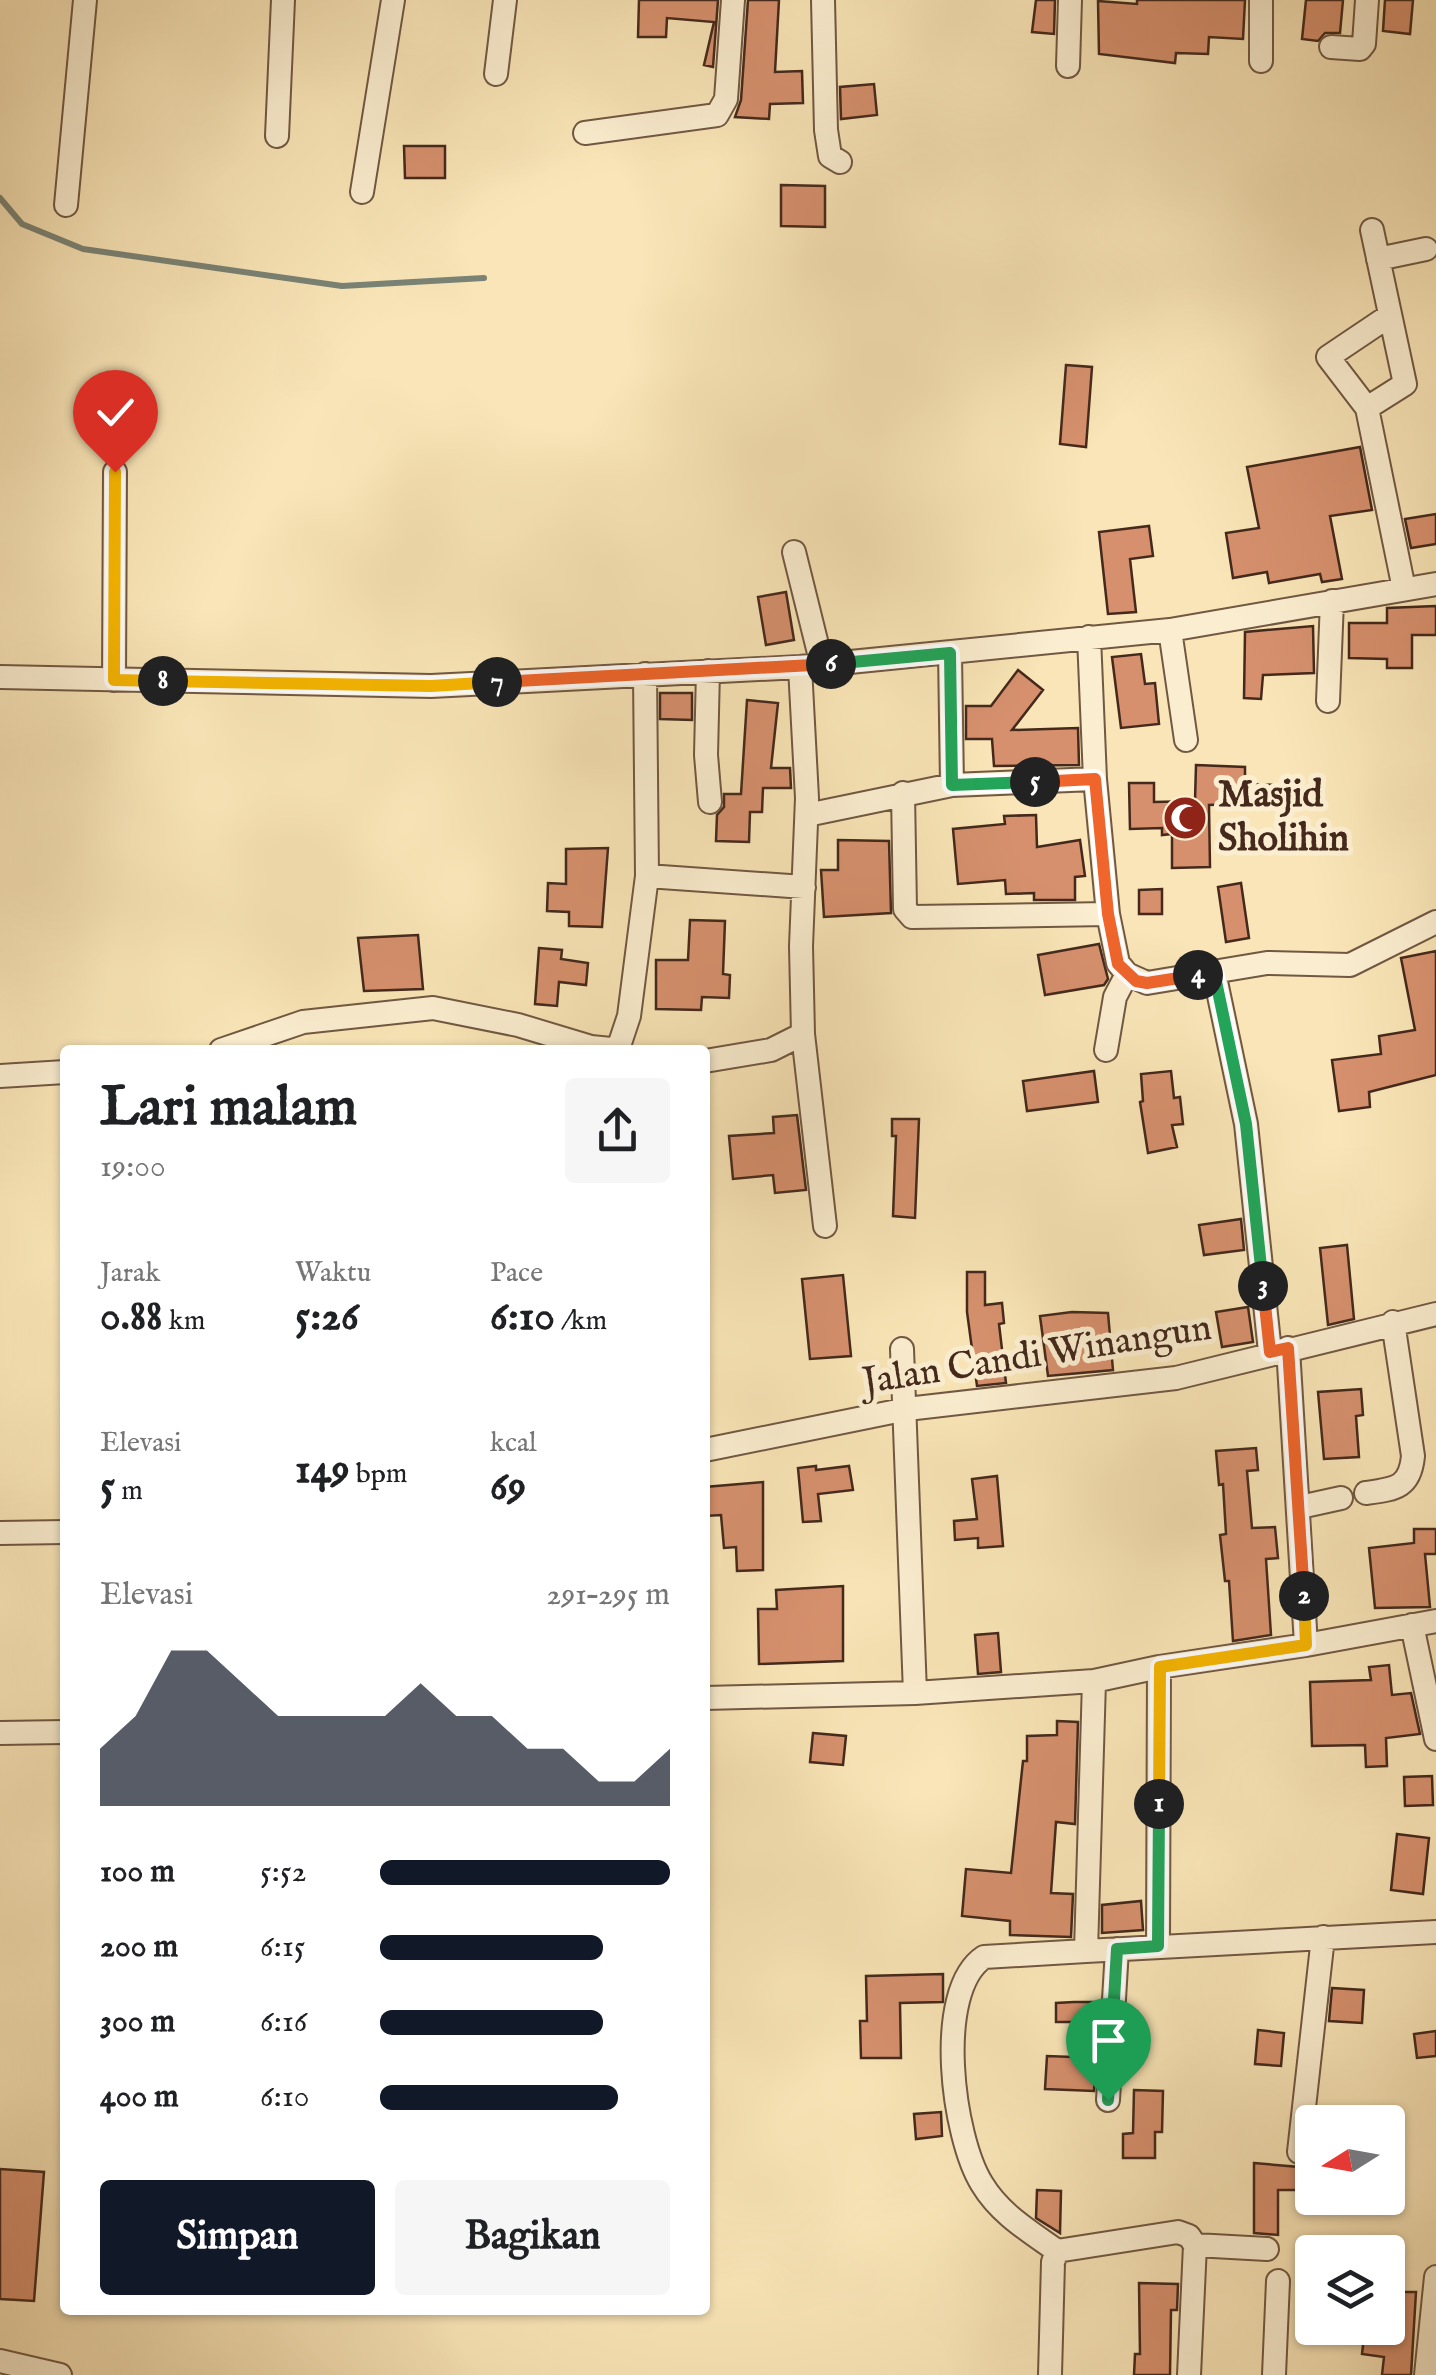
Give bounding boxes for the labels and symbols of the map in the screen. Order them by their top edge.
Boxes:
pin [73,370,158,473]
pin: 6 [806,639,856,689]
pin: 8 [138,656,188,706]
pin: 7 [472,657,522,707]
pin: 5 [1010,757,1060,807]
place label: Masjid Sholihin [1218,772,1349,864]
mosque icon: Masjid Sholihin [1162,795,1208,841]
pin: 4 [1173,950,1223,1000]
pin: 3 [1238,1261,1288,1311]
street label: Jalan Candi Winangun [855,1305,1215,1408]
pin: 2 [1279,1571,1329,1621]
pin: 1 [1134,1779,1184,1829]
pin [1066,1998,1151,2101]
north arrow [1295,2105,1405,2215]

